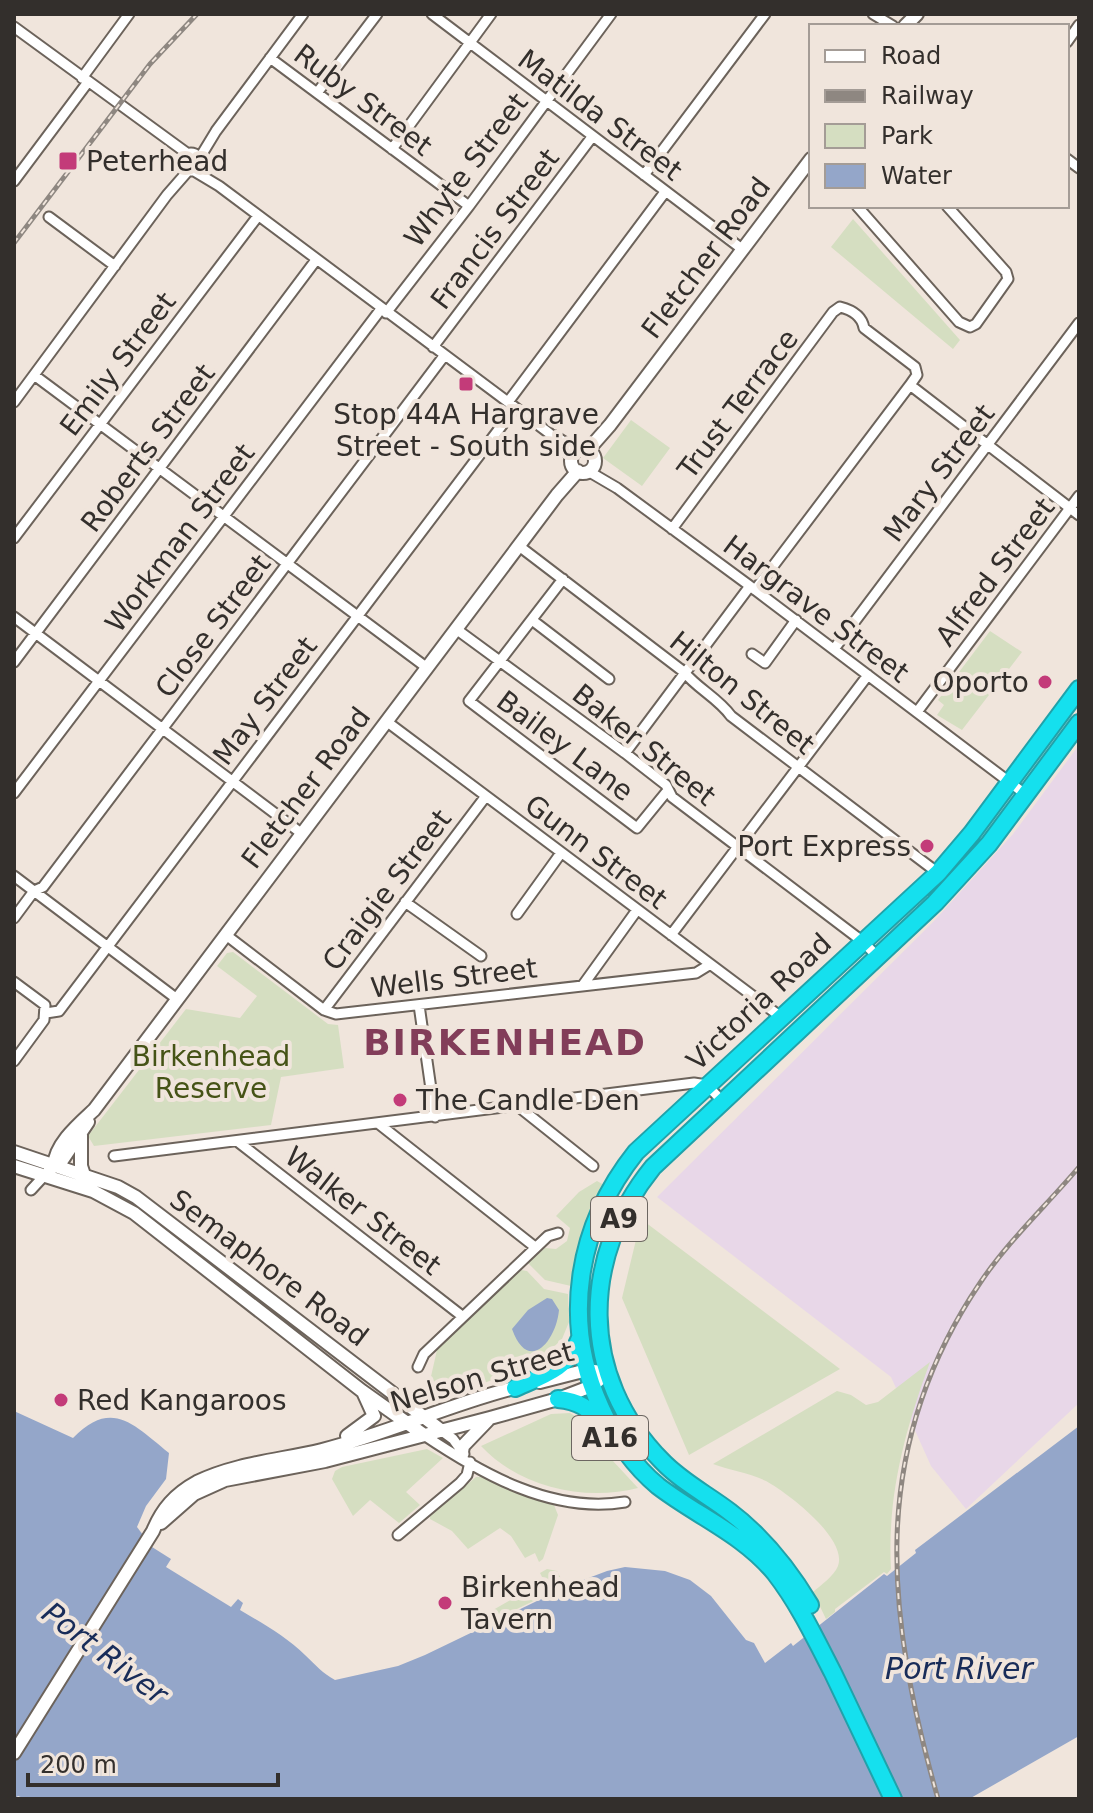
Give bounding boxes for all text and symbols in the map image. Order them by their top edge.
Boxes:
legend [809,24,1069,208]
street label: Ruby Street [287,37,439,163]
text: Road [881,42,941,70]
street label: Matilda Street [511,43,689,187]
text: Railway [881,82,974,110]
street label: Whyte Street [397,87,535,253]
text: Park [881,122,933,150]
street label: Francis Street [424,142,566,316]
place label: Peterhead [86,145,228,178]
marker: Peterhead [57,150,79,172]
text: Water [881,162,952,190]
street label: Fletcher Road [635,171,777,345]
street label: Emily Street [53,286,183,442]
street label: Trust Terrace [670,323,805,486]
street label: Roberts Street [74,358,222,538]
marker: Stop 44A Hargrave Street - South side [457,375,475,393]
place label: Stop 44A Hargrave Street - South side [333,398,599,463]
street label: Mary Street [877,398,1001,548]
street label: Workman Street [98,437,262,639]
street label: Alfred Street [929,492,1061,652]
street label: Hargrave Street [717,529,915,689]
street label: Close Street [149,548,277,704]
street label: Hilton Street [663,625,821,761]
street label: May Street [206,630,324,772]
place label: Oporto [932,666,1029,699]
marker: Oporto [1036,673,1054,691]
street label: Baker Street [566,677,722,813]
street label: Bailey Lane [490,684,640,808]
street label: Fletcher Road [235,701,377,875]
street label: Gunn Street [519,788,673,916]
street label: Craigie Street [316,803,458,977]
place label: Port Express [737,830,911,863]
marker: Port Express [918,837,936,855]
street label: Victoria Road [680,927,838,1077]
street label: Wells Street [369,951,539,1005]
district label: BIRKENHEAD [363,1022,647,1063]
park label: Birkenhead Reserve [132,1040,290,1105]
place label: The Candle Den [415,1084,640,1117]
marker: The Candle Den [391,1091,409,1109]
street label: Walker Street [278,1140,448,1282]
street label: Semaphore Road [163,1183,375,1353]
road number: A9 [591,1197,647,1241]
street label: Nelson Street [386,1335,578,1419]
place label: Red Kangaroos [77,1384,287,1417]
marker: Red Kangaroos [52,1391,70,1409]
road number: A16 [572,1416,648,1460]
place label: Birkenhead Tavern [460,1571,620,1636]
marker: Birkenhead Tavern [436,1594,454,1612]
water label: Port River [35,1595,176,1712]
water label: Port River [885,1651,1035,1686]
scale bar [28,1737,278,1787]
text: 200 m [40,1751,117,1779]

